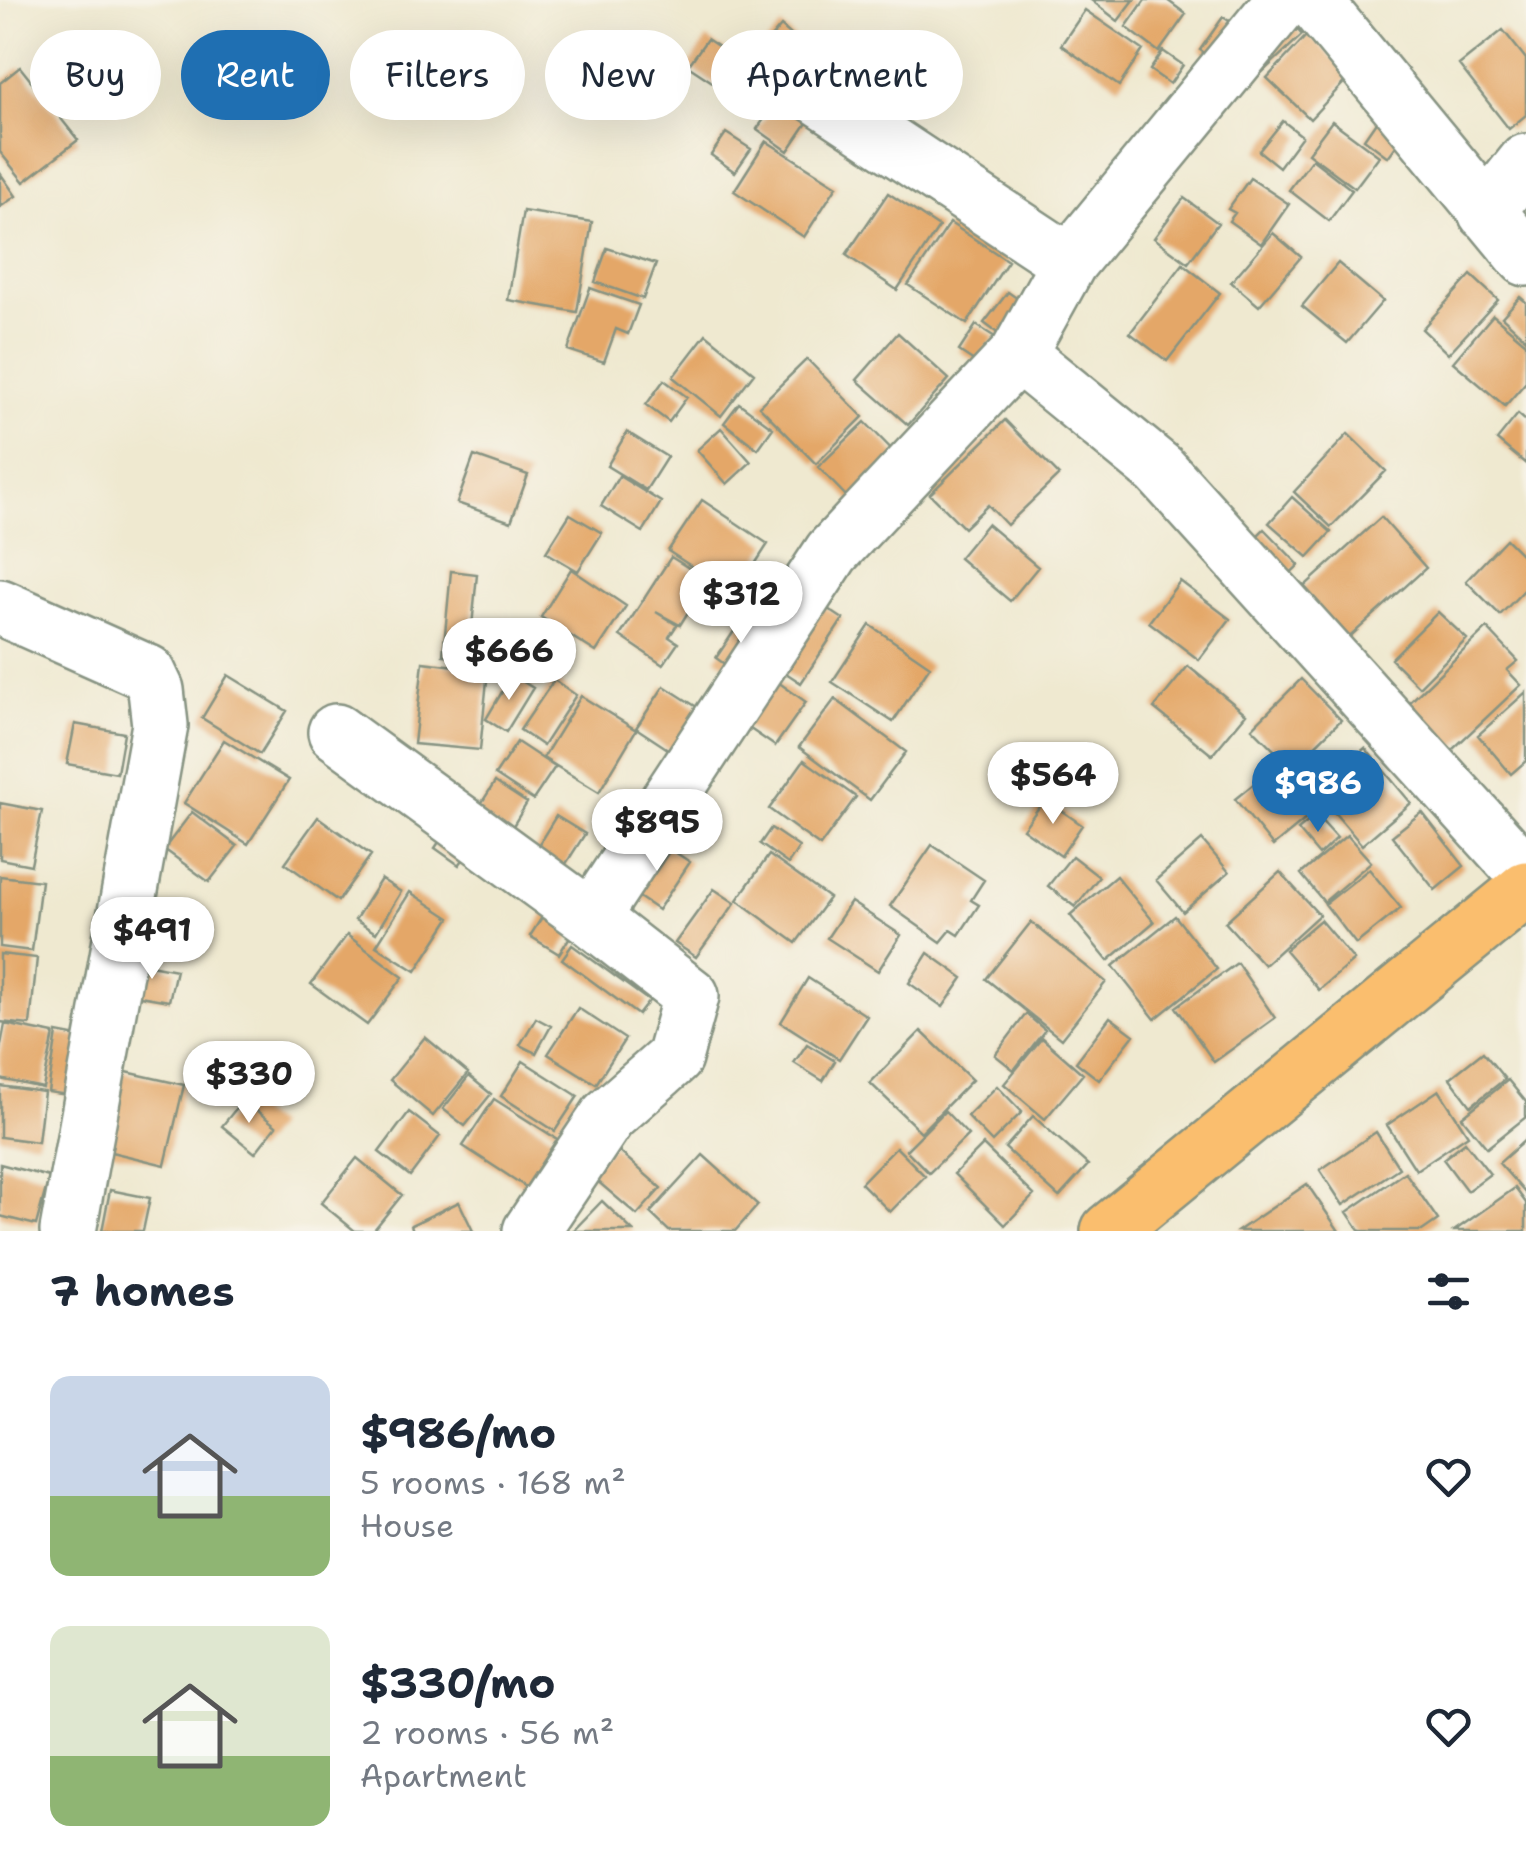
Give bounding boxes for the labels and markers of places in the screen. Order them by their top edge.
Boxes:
pin: $312 [682,561,800,646]
pin: $666 [450,618,568,703]
pin: $564 [994,742,1112,827]
pin: $986 [1259,750,1377,835]
pin: $895 [598,789,716,874]
pin: $491 [93,897,211,982]
pin: $330 [190,1041,308,1126]

